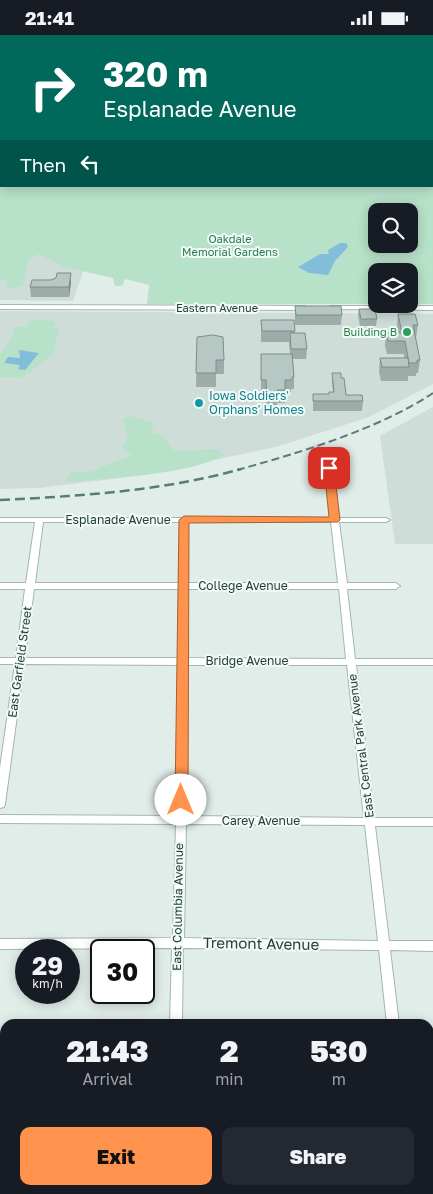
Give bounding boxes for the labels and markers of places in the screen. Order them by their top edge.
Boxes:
place label: Building B [343,325,397,338]
marker: Building B [401,326,413,338]
place label: Iowa Soldiers' Orphans' Homes [209,388,304,417]
marker: Iowa Soldiers' Orphans' Homes [193,397,205,409]
pin [308,447,350,489]

